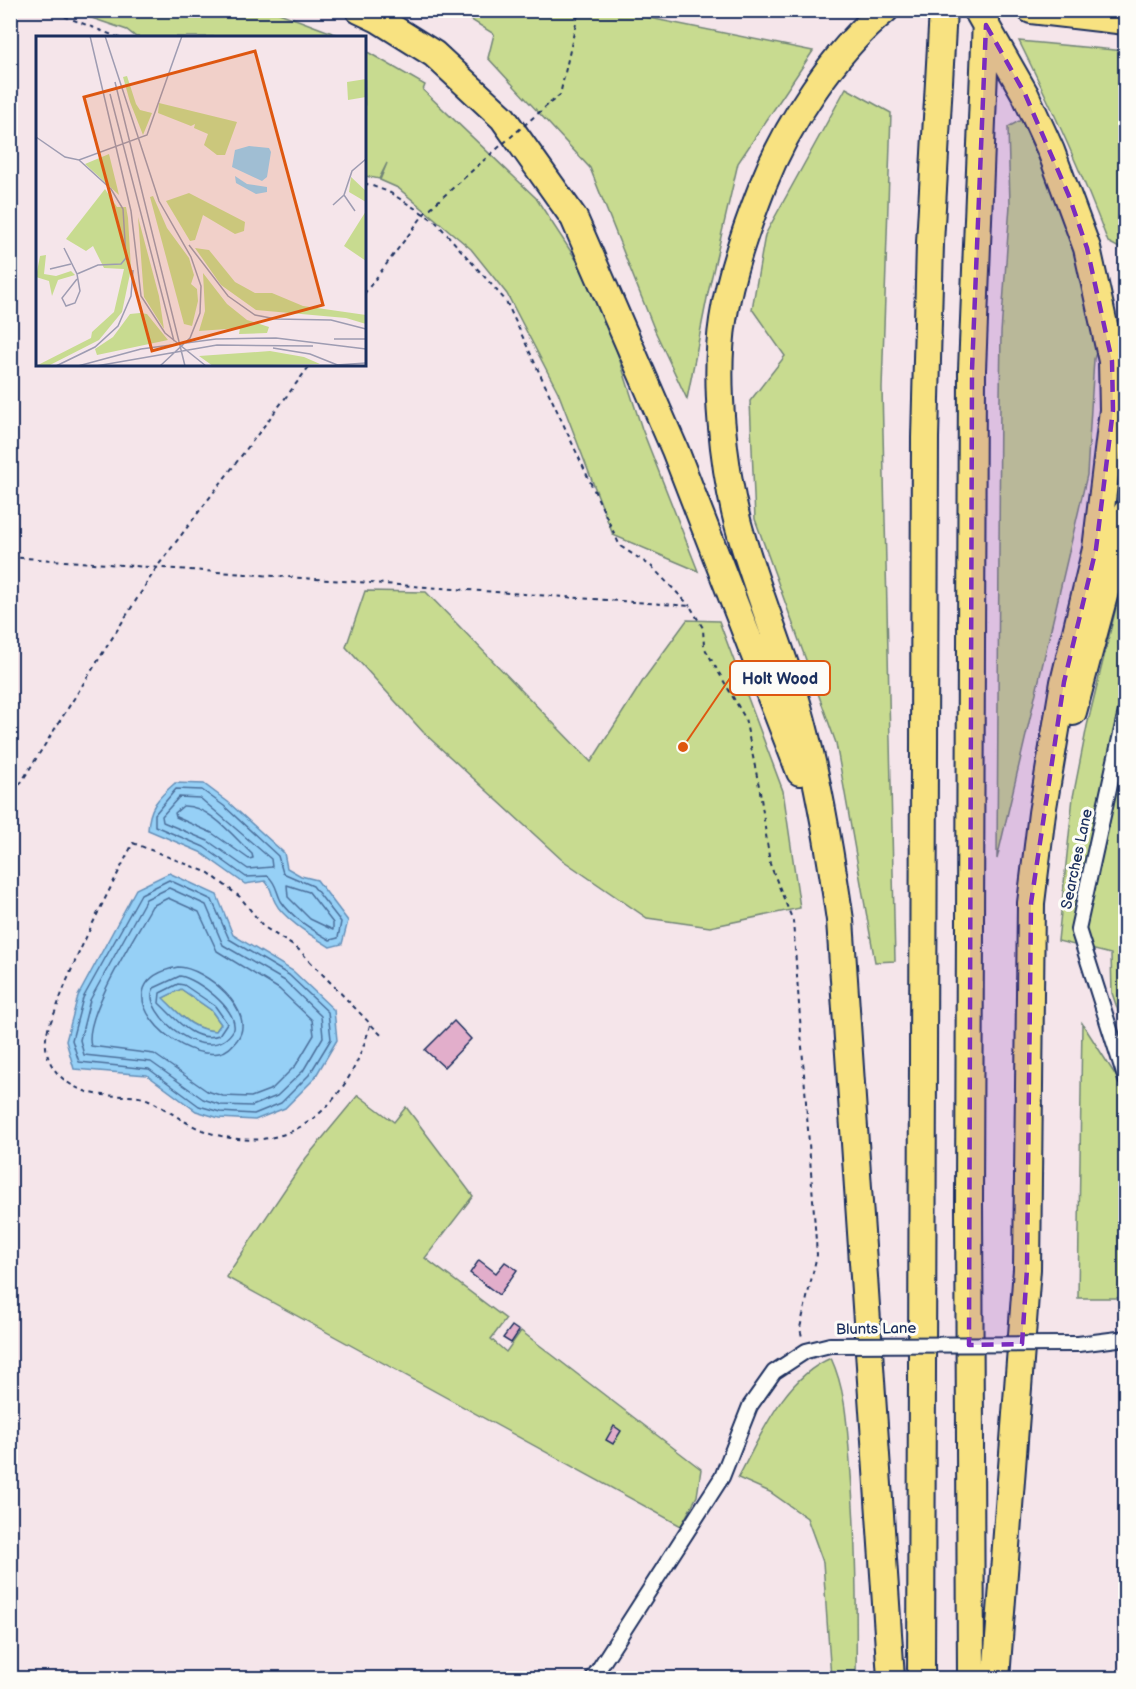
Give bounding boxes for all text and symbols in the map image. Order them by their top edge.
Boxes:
inset map [36,36,366,366]
callout: Holt Wood [730,661,830,695]
text: Holt Wood [742,670,818,689]
street label: Searches Lane [1057,807,1097,911]
street label: Blunts Lane [836,1319,916,1339]

